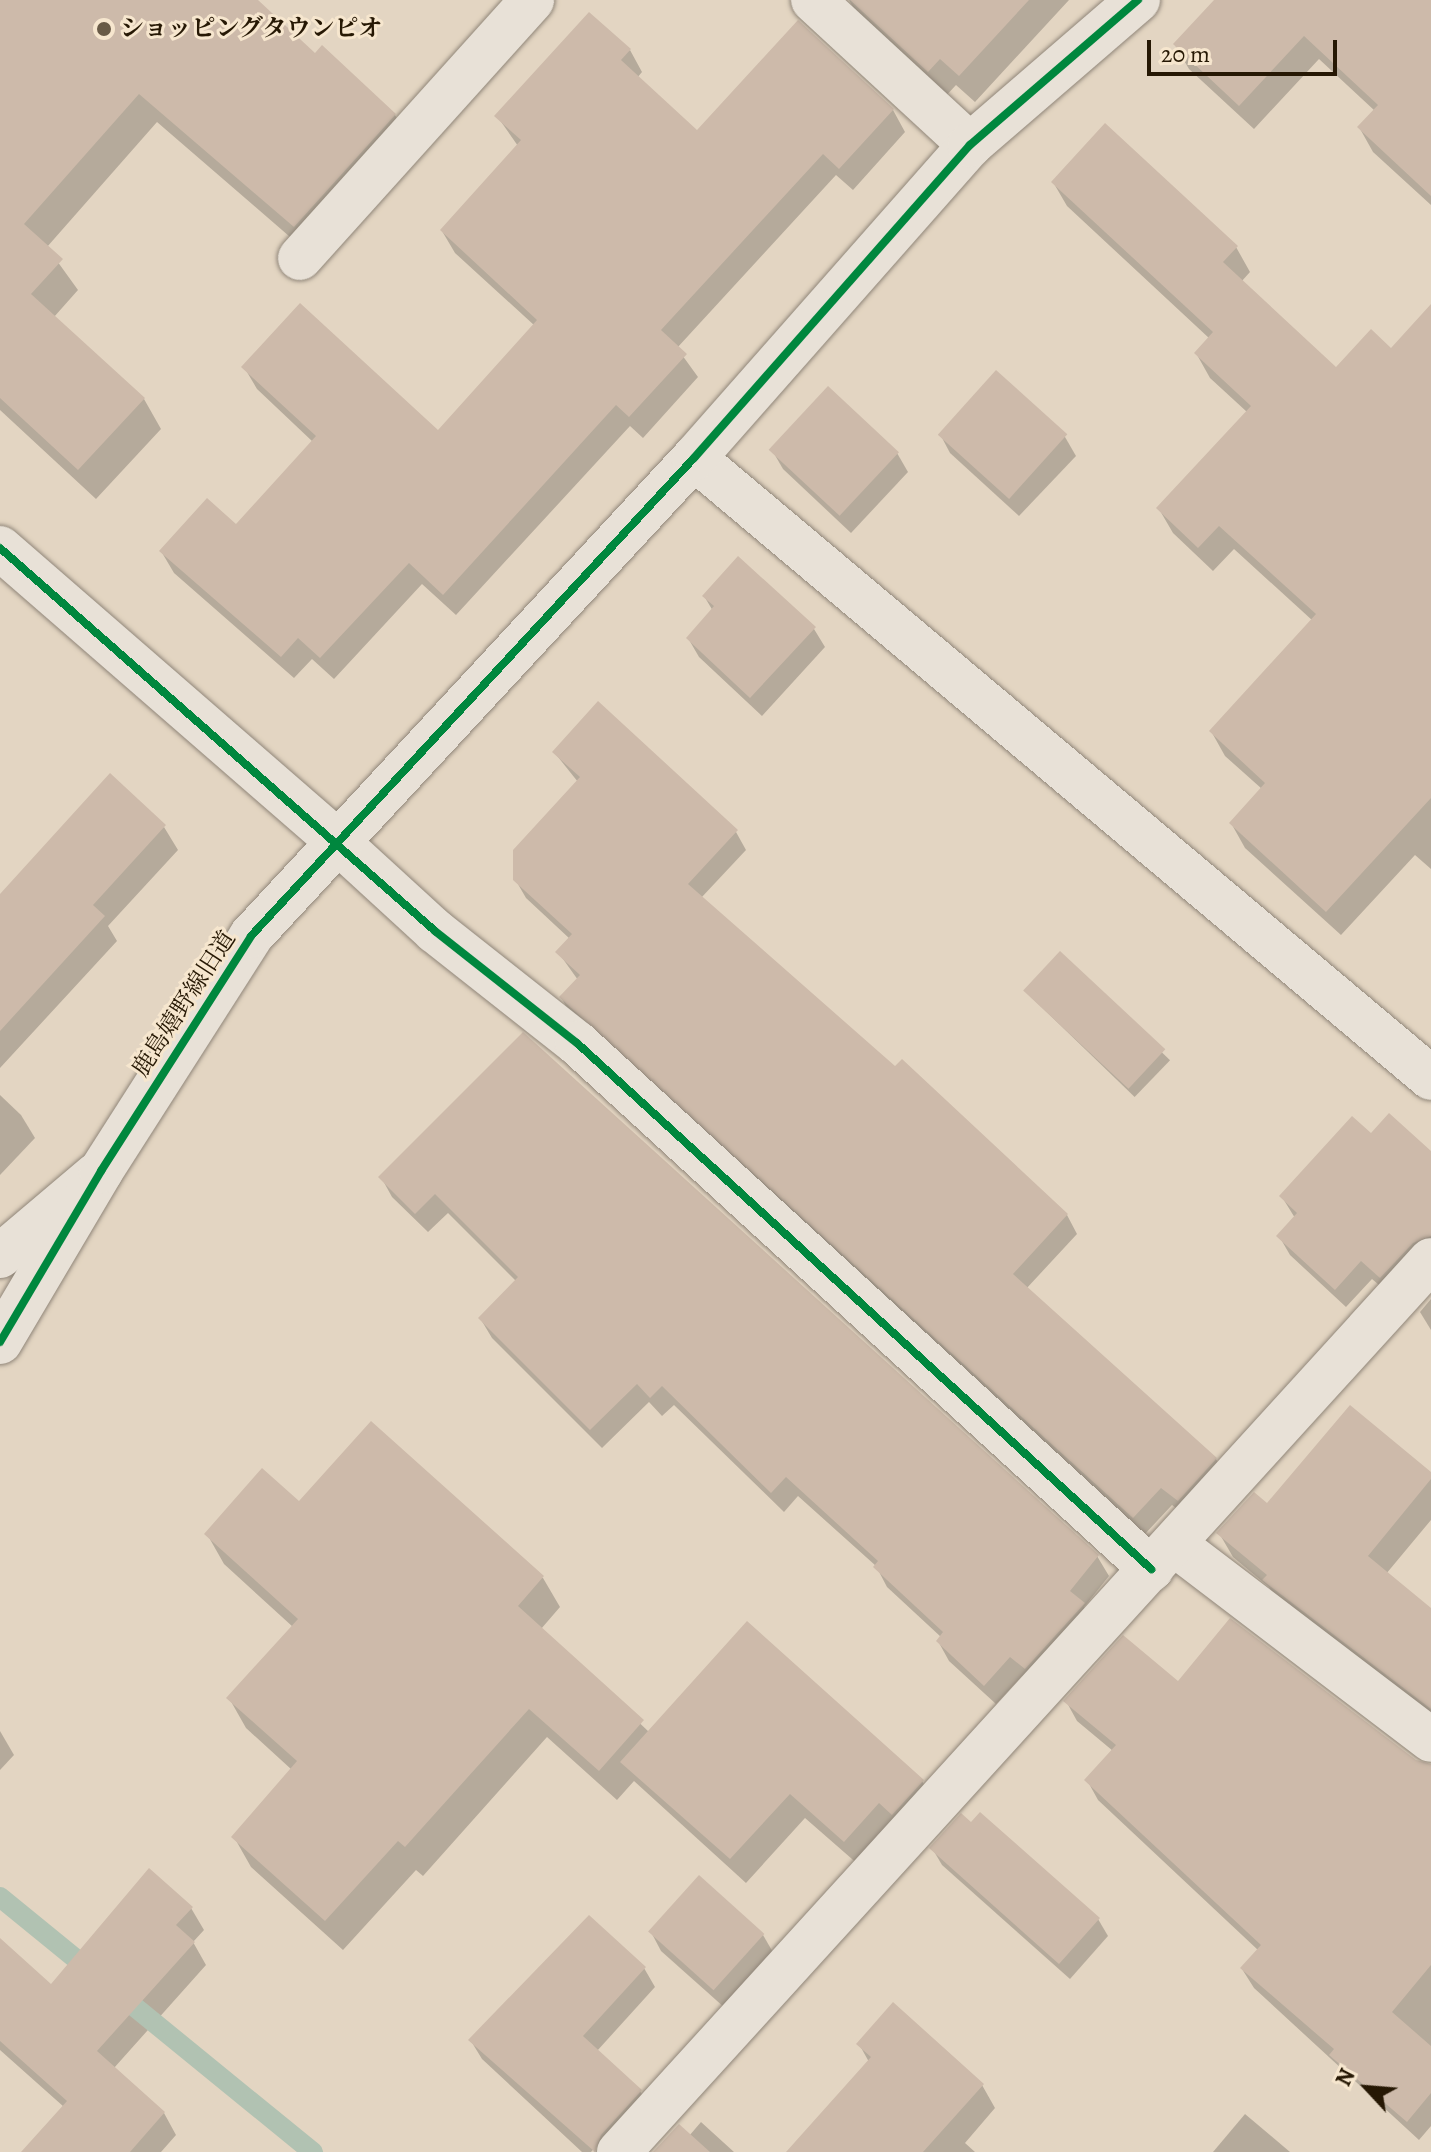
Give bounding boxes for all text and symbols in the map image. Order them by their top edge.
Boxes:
place label: ショッピングタウンピオ [120,15,384,43]
marker: ショッピングタウンピオ [95,20,113,38]
scale bar [1151,24,1341,74]
text: 20 m [1161,38,1210,70]
street label: 鹿島嬉野線旧道 [126,926,242,1082]
north arrow [1327,2048,1407,2128]
text: N [1328,2064,1362,2091]

